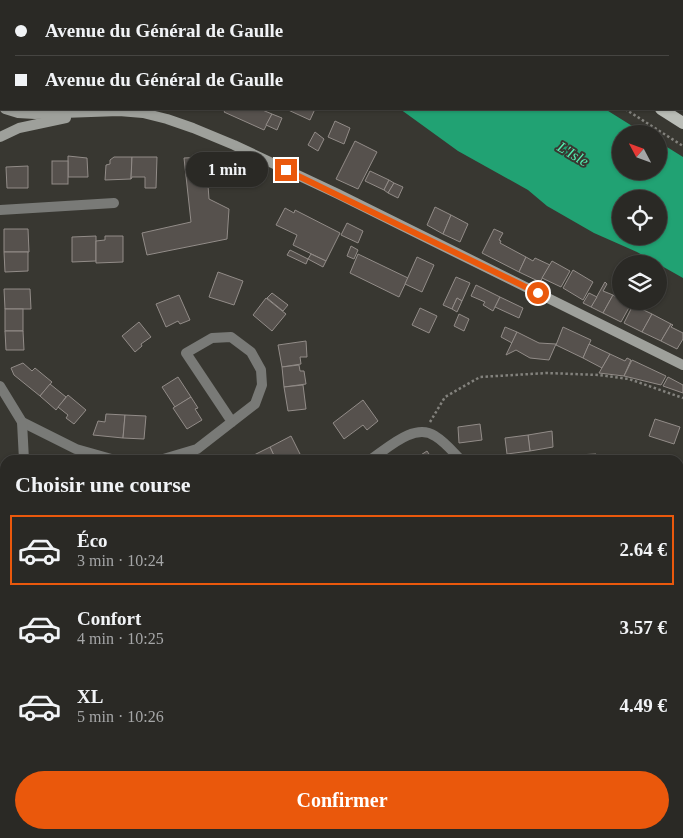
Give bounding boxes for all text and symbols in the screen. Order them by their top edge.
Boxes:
text: Avenue du Général de Gaulle [45,20,283,41]
text: Avenue du Général de Gaulle [45,69,283,90]
north arrow [612,125,668,180]
map controls [612,125,667,310]
water label: L'Isle [554,138,592,170]
callout: 1 min [186,152,268,188]
route end [275,159,297,181]
text: 1 min [208,161,246,178]
button: locate [612,190,667,245]
button: layers [612,255,667,310]
route start [527,282,549,304]
text: Choisir une course [15,472,191,497]
icon: car [17,528,62,573]
text: Éco [77,530,108,551]
text: 2.64 € [620,539,667,560]
text: 3 min · 10:24 [77,552,164,569]
icon: car [17,606,62,651]
text: Confort [77,608,141,629]
text: 3.57 € [620,617,667,638]
text: 4 min · 10:25 [77,630,164,647]
icon: car [17,684,62,729]
text: XL [77,686,103,707]
text: 4.49 € [620,695,667,716]
text: 5 min · 10:26 [77,708,164,725]
button: Confirmer [15,771,669,829]

